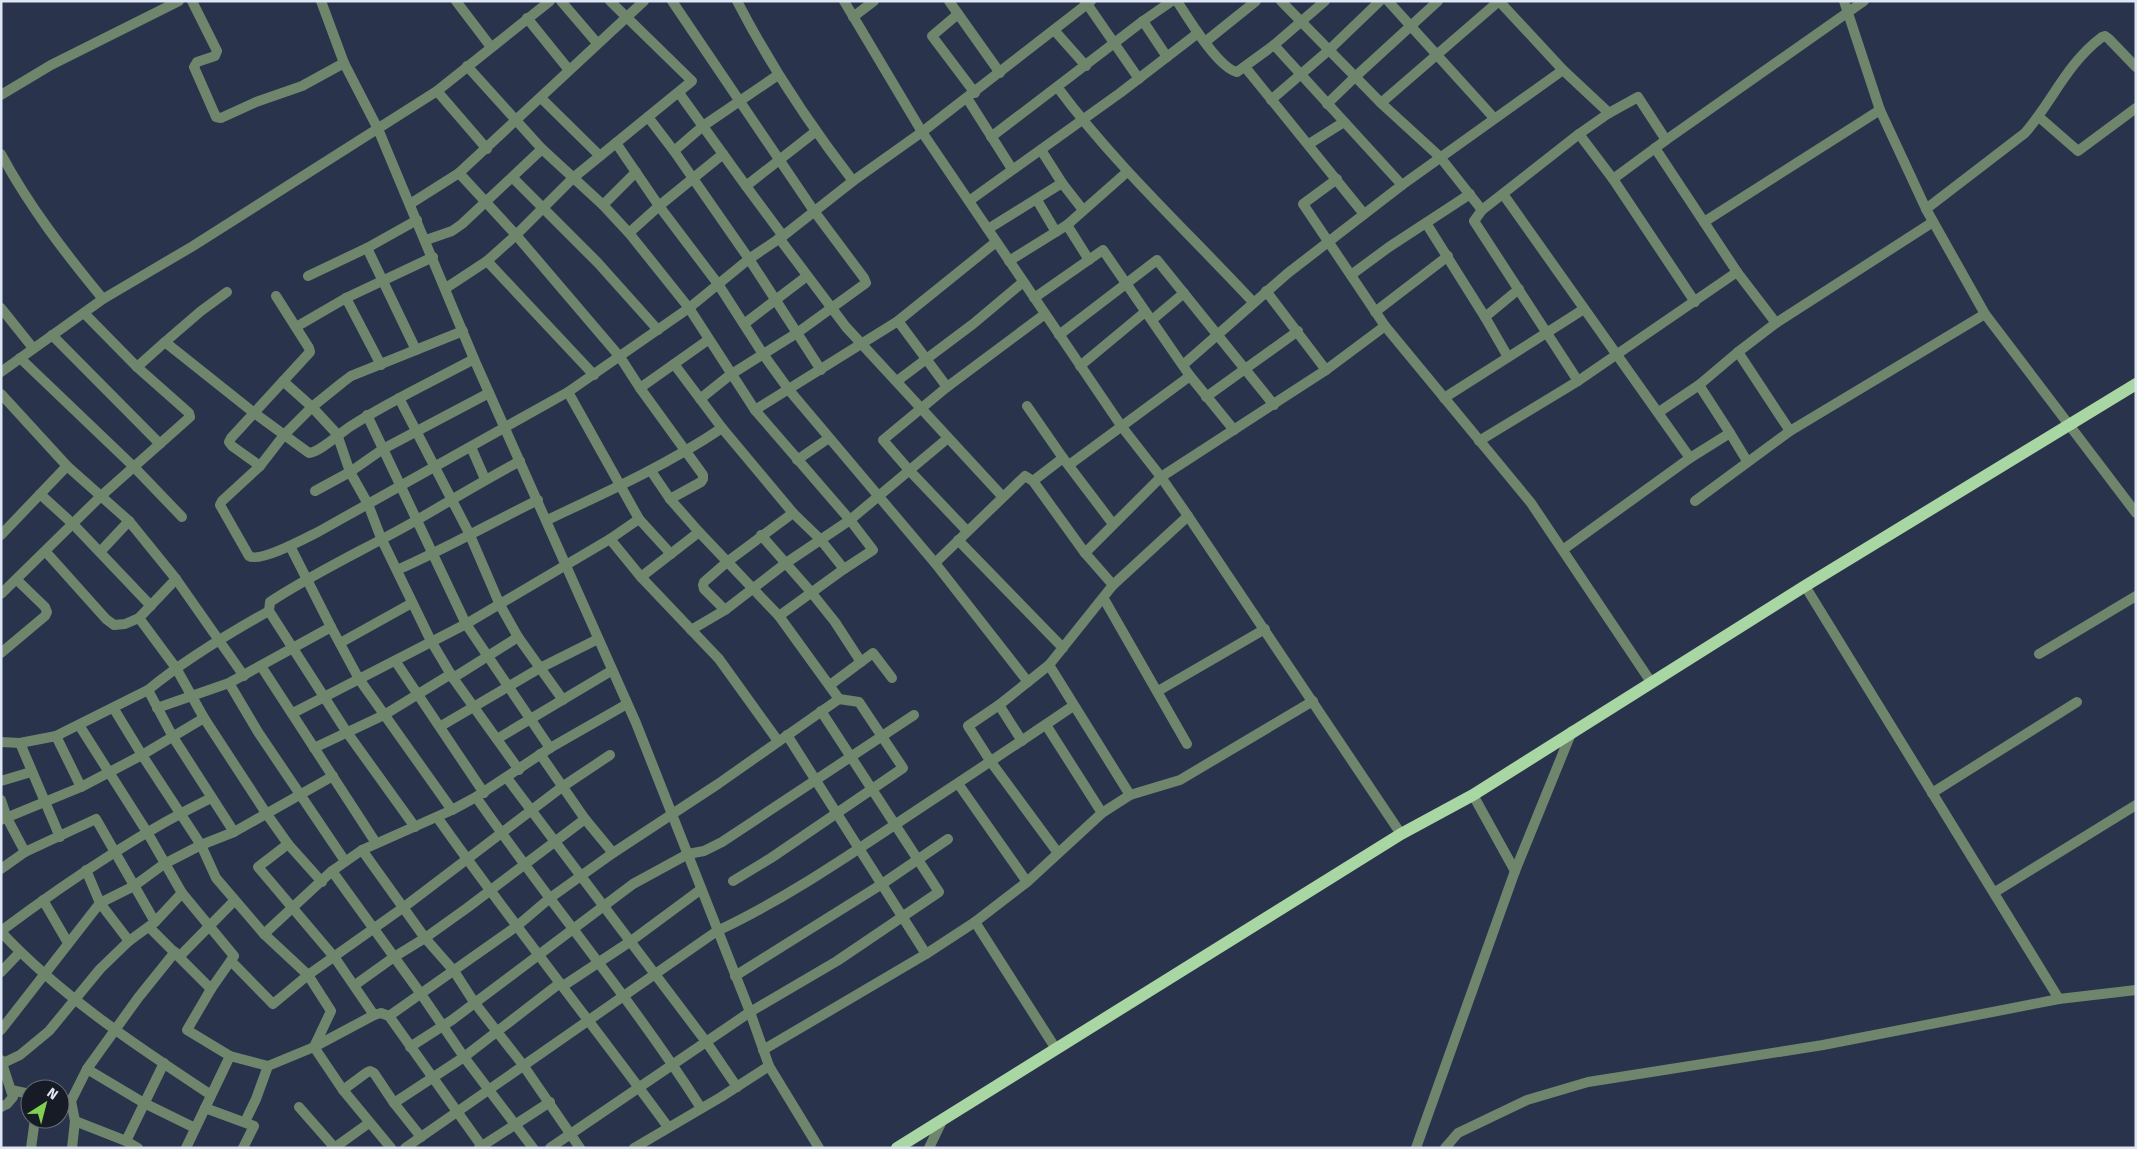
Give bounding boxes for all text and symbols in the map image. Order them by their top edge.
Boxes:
north arrow [20,1079,70,1129]
text: N [44,1084,61,1103]

